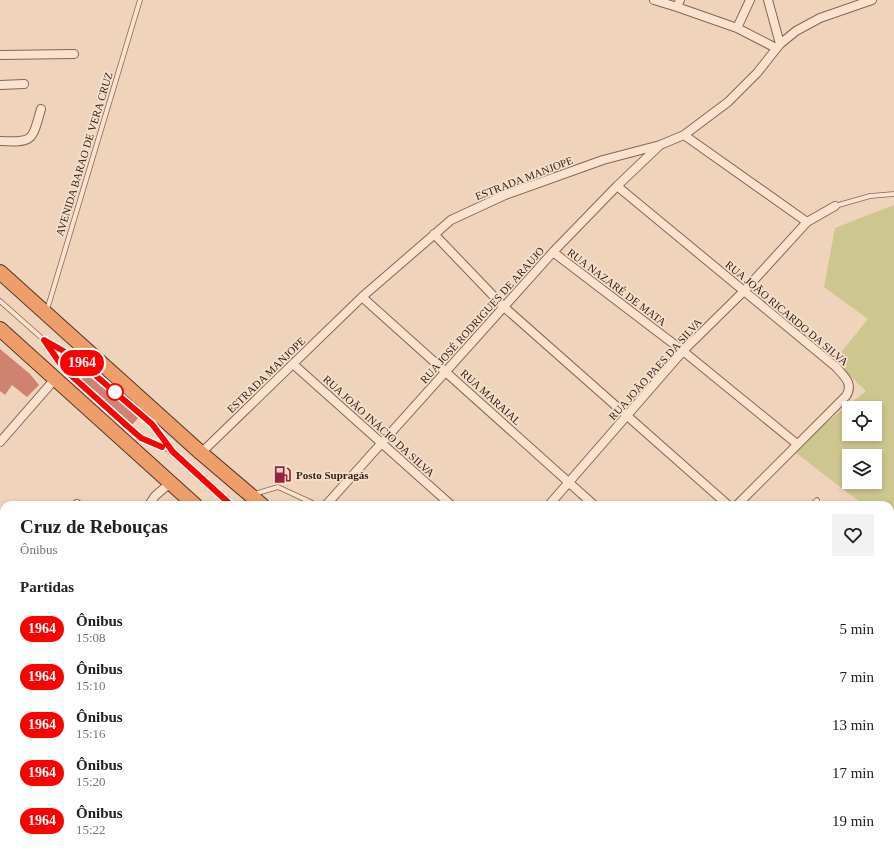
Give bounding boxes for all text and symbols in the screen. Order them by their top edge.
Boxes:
street label: AVENIDA BARAO DE VERA CRUZ [53,70,115,237]
street label: ESTRADA MANJOPE [473,154,575,202]
street label: RUA JOSÉ RODRIGUES DE ARAUJO [418,244,546,386]
street label: RUA NAZARÉ DE MATA [565,246,669,328]
street label: RUA JOÃO RICARDO DA SILVA [723,258,851,368]
street label: RUA JOÃO PAES DA SILVA [606,316,704,422]
street label: ESTRADA MANJOPE [225,335,308,415]
line badge: 1964 [54,350,110,376]
text: 1964 [68,355,96,370]
street label: RUA MARAIAL [458,367,524,427]
street label: RUA JOÃO INÁCIO DA SILVA [321,373,437,479]
unlabelled marker [106,383,124,401]
map controls [842,401,882,489]
button: locate [842,401,882,441]
button: layers [842,449,882,489]
fuel station icon: Posto Supragás [273,465,293,485]
place label: Posto Supragás [296,469,369,481]
button: heart [832,514,874,556]
text: Cruz de Rebouças [20,516,168,537]
text: Ônibus [20,542,58,557]
text: Partidas [20,579,74,595]
text: Ônibus [76,613,123,629]
text: 1964 [28,621,56,636]
text: 5 min [839,621,874,637]
text: 15:08 [76,630,106,645]
text: Ônibus [76,661,123,677]
text: 1964 [28,669,56,684]
text: 7 min [839,669,874,685]
text: 15:10 [76,678,106,693]
text: Ônibus [76,709,123,725]
text: 1964 [28,717,56,732]
text: 13 min [832,717,874,733]
text: 15:16 [76,726,106,741]
text: Ônibus [76,757,123,773]
text: 1964 [28,765,56,780]
text: 17 min [832,765,874,781]
text: 15:20 [76,774,106,789]
text: Ônibus [76,805,123,821]
text: 1964 [28,813,56,828]
text: 19 min [832,813,874,829]
text: 15:22 [76,822,106,837]

